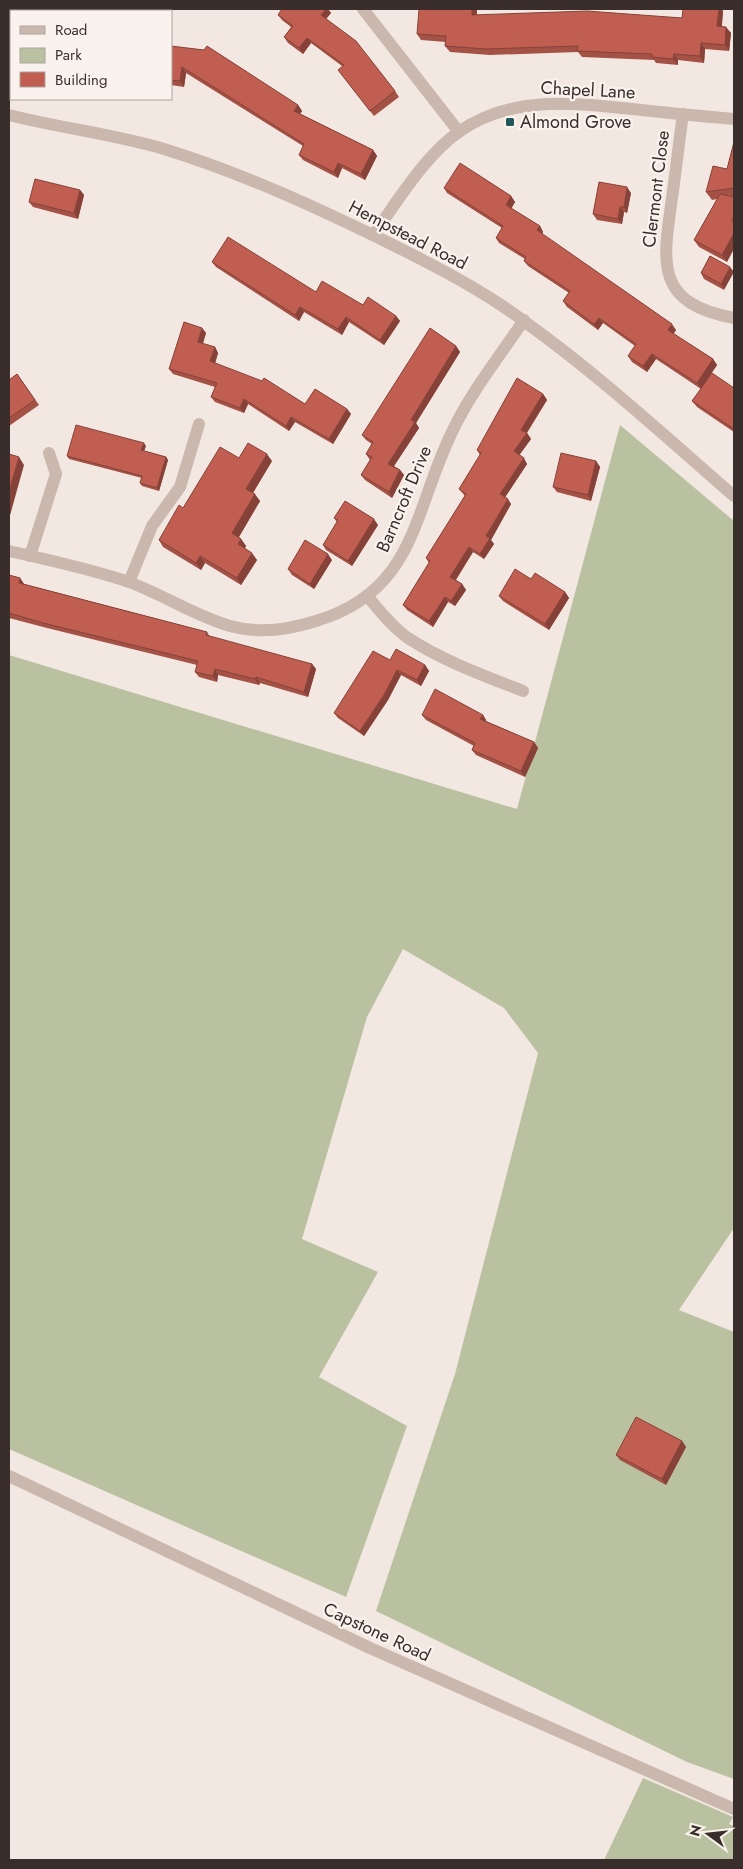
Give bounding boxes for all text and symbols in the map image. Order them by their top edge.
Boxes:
legend [10,10,172,100]
text: Road [55,19,87,41]
text: Park [55,44,82,66]
text: Building [55,69,107,91]
street label: Chapel Lane [540,75,636,105]
place label: Almond Grove [520,109,631,135]
marker: Almond Grove [504,116,516,128]
street label: Clermont Close [636,129,676,249]
street label: Hempstead Road [344,194,472,276]
street label: Barncroft Drive [370,442,438,556]
street label: Capstone Road [319,1596,435,1668]
north arrow [683,1809,733,1859]
text: N [684,1823,707,1839]

